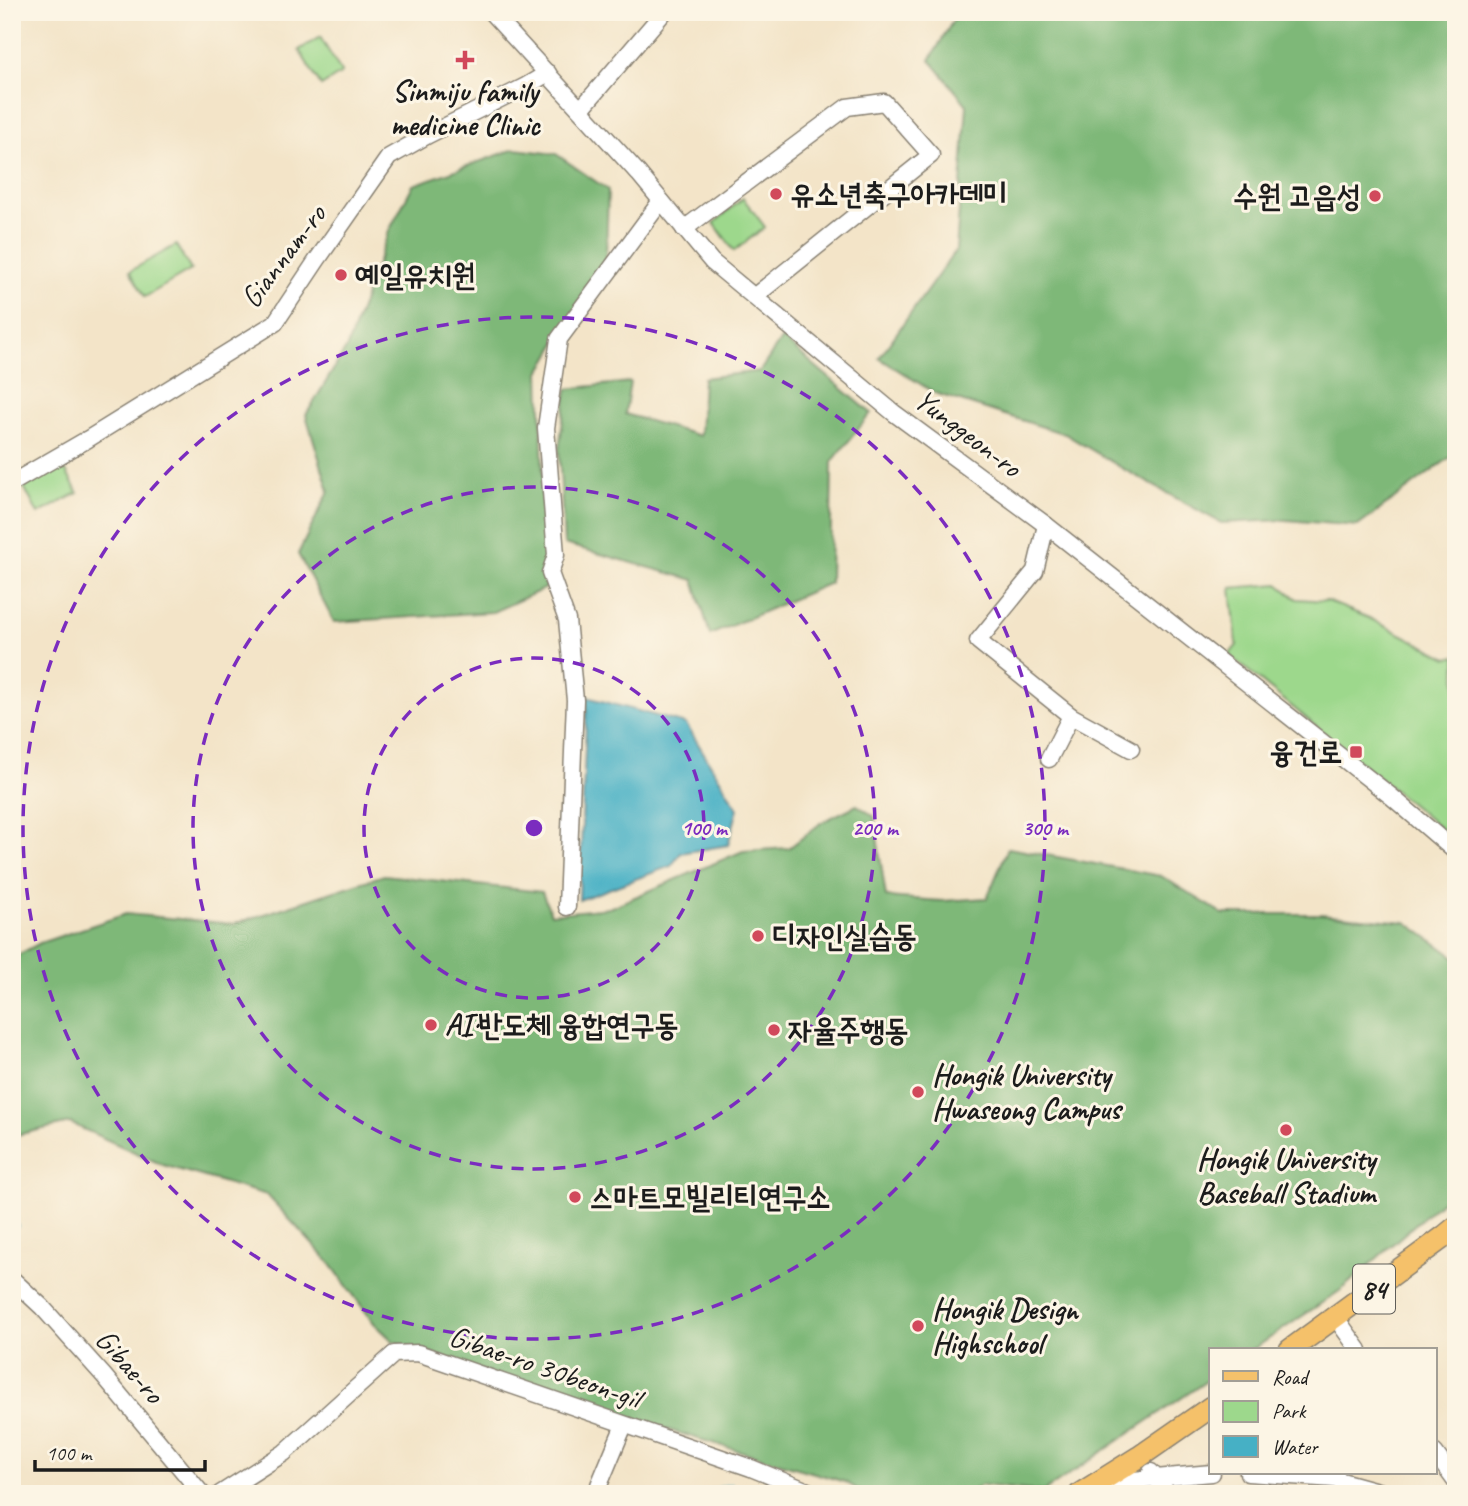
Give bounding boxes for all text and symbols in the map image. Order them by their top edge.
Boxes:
marker: Sinmiju family medicine Clinic [455,50,475,70]
place label: Sinmiju family medicine Clinic [390,72,542,144]
place label: 유소년축구아카데미 [790,175,1007,213]
place label: 수원 고읍성 [1233,177,1361,215]
marker: 유소년축구아카데미 [768,186,784,202]
marker: 수원 고읍성 [1367,188,1383,204]
street label: Giannam-ro [232,196,335,315]
place label: 예일유치원 [355,256,476,294]
marker: 예일유치원 [333,267,349,283]
street label: Yunggeon-ro [907,380,1030,486]
place label: 융건로 [1270,733,1342,771]
marker: 융건로 [1348,744,1364,760]
text: 100 m [681,815,729,841]
text: 200 m [852,815,900,841]
text: 300 m [1022,815,1070,841]
centre of rings [522,816,546,840]
place label: 디자인실습동 [772,917,917,955]
marker: 디자인실습동 [750,928,766,944]
place label: AI·반도체 융합연구동 [445,1006,679,1044]
place label: 자율주행동 [788,1011,909,1049]
marker: AI·반도체 융합연구동 [423,1017,439,1033]
marker: 자율주행동 [766,1022,782,1038]
place label: Hongik University Hwaseong Campus [932,1056,1124,1128]
marker: Hongik University Hwaseong Campus [910,1084,926,1100]
marker: Hongik University Baseball Stadium [1278,1122,1294,1138]
place label: Hongik University Baseball Stadium [1197,1140,1378,1212]
place label: 스마트모빌리티연구소 [589,1178,830,1216]
marker: 스마트모빌리티연구소 [567,1189,583,1205]
road number: 84 [1353,1264,1395,1314]
place label: Hongik Design Highschool [932,1290,1080,1362]
street label: Gibae-ro 30beon-gil [445,1317,650,1419]
marker: Hongik Design Highschool [910,1318,926,1334]
street label: Gibae-ro [87,1321,174,1412]
legend [1209,1348,1436,1474]
text: Road [1272,1364,1311,1390]
text: Park [1272,1398,1307,1424]
scale bar [35,1429,205,1473]
text: Water [1272,1434,1319,1460]
text: 100 m [46,1440,93,1466]

